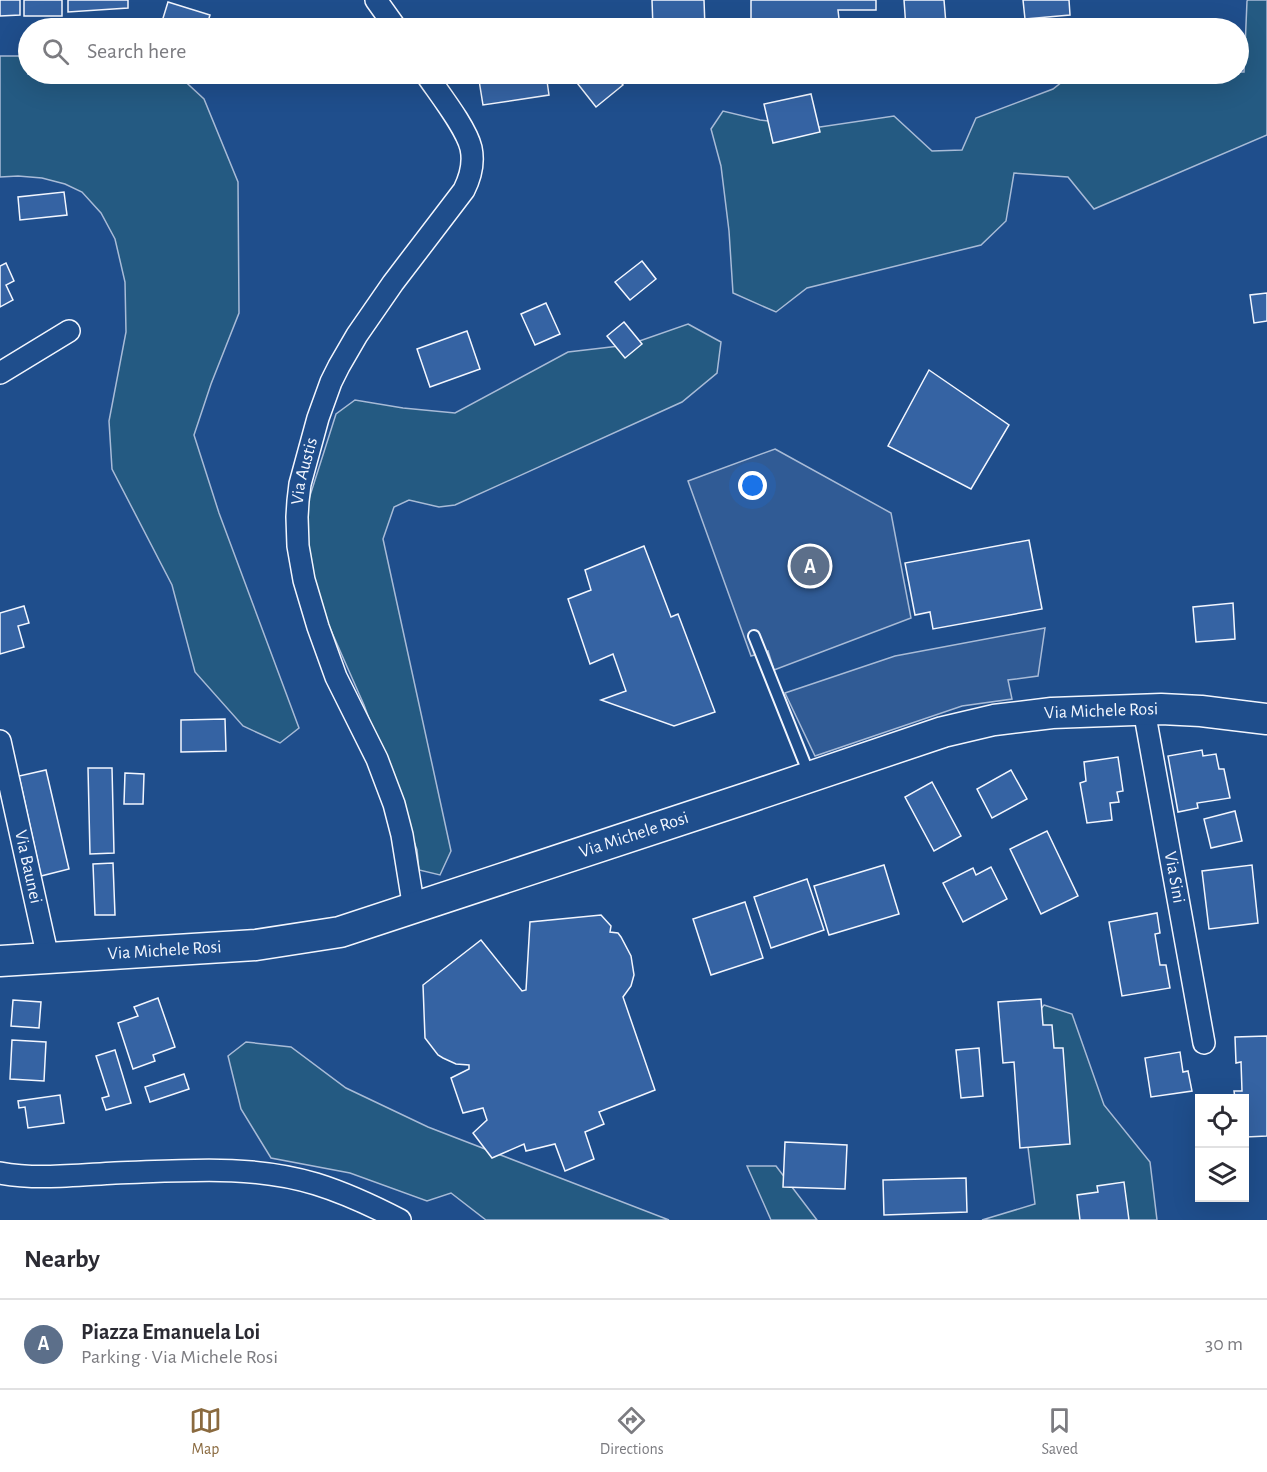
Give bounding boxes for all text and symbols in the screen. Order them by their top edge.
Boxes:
search box [18,18,1249,84]
icon: search [39,35,72,68]
text: Search here [87,40,186,62]
street label: Via Austis [289,436,321,506]
your location [738,471,767,500]
pin: A [790,544,830,588]
street label: Via Michele Rosi [1043,700,1159,723]
street label: Via Michele Rosi [577,809,691,862]
street label: Via Baunei [11,828,45,905]
street label: Via Sini [1161,850,1188,905]
street label: Via Michele Rosi [107,938,222,963]
map controls [1195,1094,1249,1202]
button: locate [1195,1094,1249,1148]
button: layers [1195,1148,1249,1202]
text: Nearby [24,1246,100,1272]
text: Piazza Emanuela Loi [81,1321,260,1343]
text: A [38,1334,50,1354]
text: 30 m [1205,1334,1243,1354]
text: Parking · Via Michele Rosi [81,1347,278,1367]
tab: Map [189,1404,222,1459]
tab: Directions [600,1404,664,1459]
tab: Saved [1041,1404,1078,1459]

